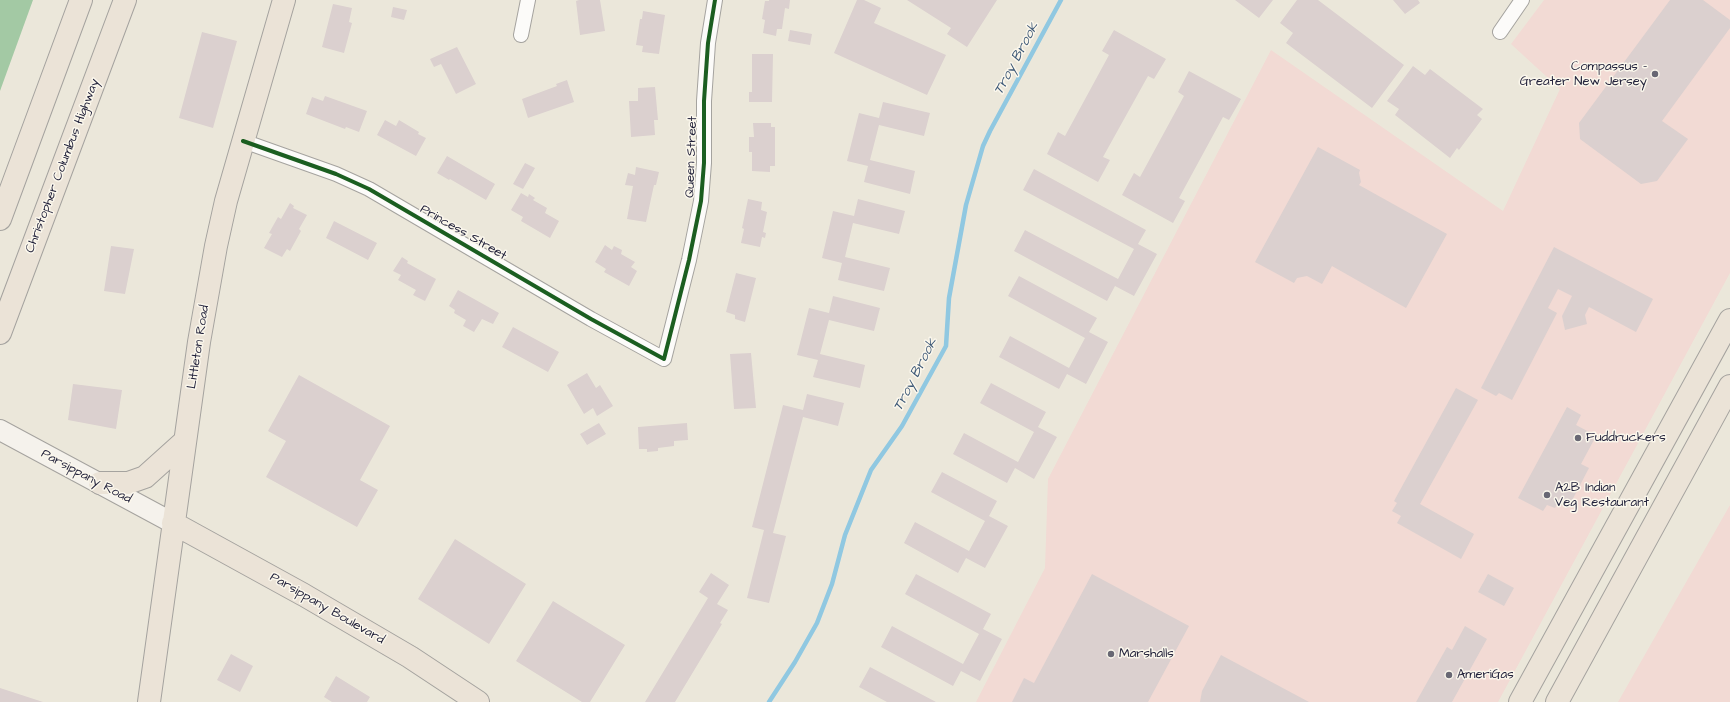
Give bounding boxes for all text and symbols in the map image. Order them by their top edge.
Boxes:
water label: Troy Brook [991,20,1043,98]
place label: Compassus - Greater New Jersey [1520,59,1647,90]
marker: Compassus - Greater New Jersey [1650,69,1660,79]
street label: Christopher Columbus Highway [23,77,103,255]
street label: Queen Street [683,116,701,198]
street label: Princess Street [417,202,509,264]
street label: Littleton Road [185,304,213,390]
water label: Troy Brook [890,336,942,414]
place label: Fuddruckers [1586,430,1666,446]
marker: Fuddruckers [1573,433,1583,443]
street label: Parsippany Road [38,447,134,507]
place label: A2B Indian Veg Restaurant [1555,480,1649,511]
marker: A2B Indian Veg Restaurant [1542,490,1552,500]
street label: Parsippany Boulevard [267,570,387,648]
place label: Marshalls [1119,646,1174,662]
marker: Marshalls [1106,649,1116,659]
place label: AmeriGas [1457,667,1514,683]
marker: AmeriGas [1444,670,1454,680]

